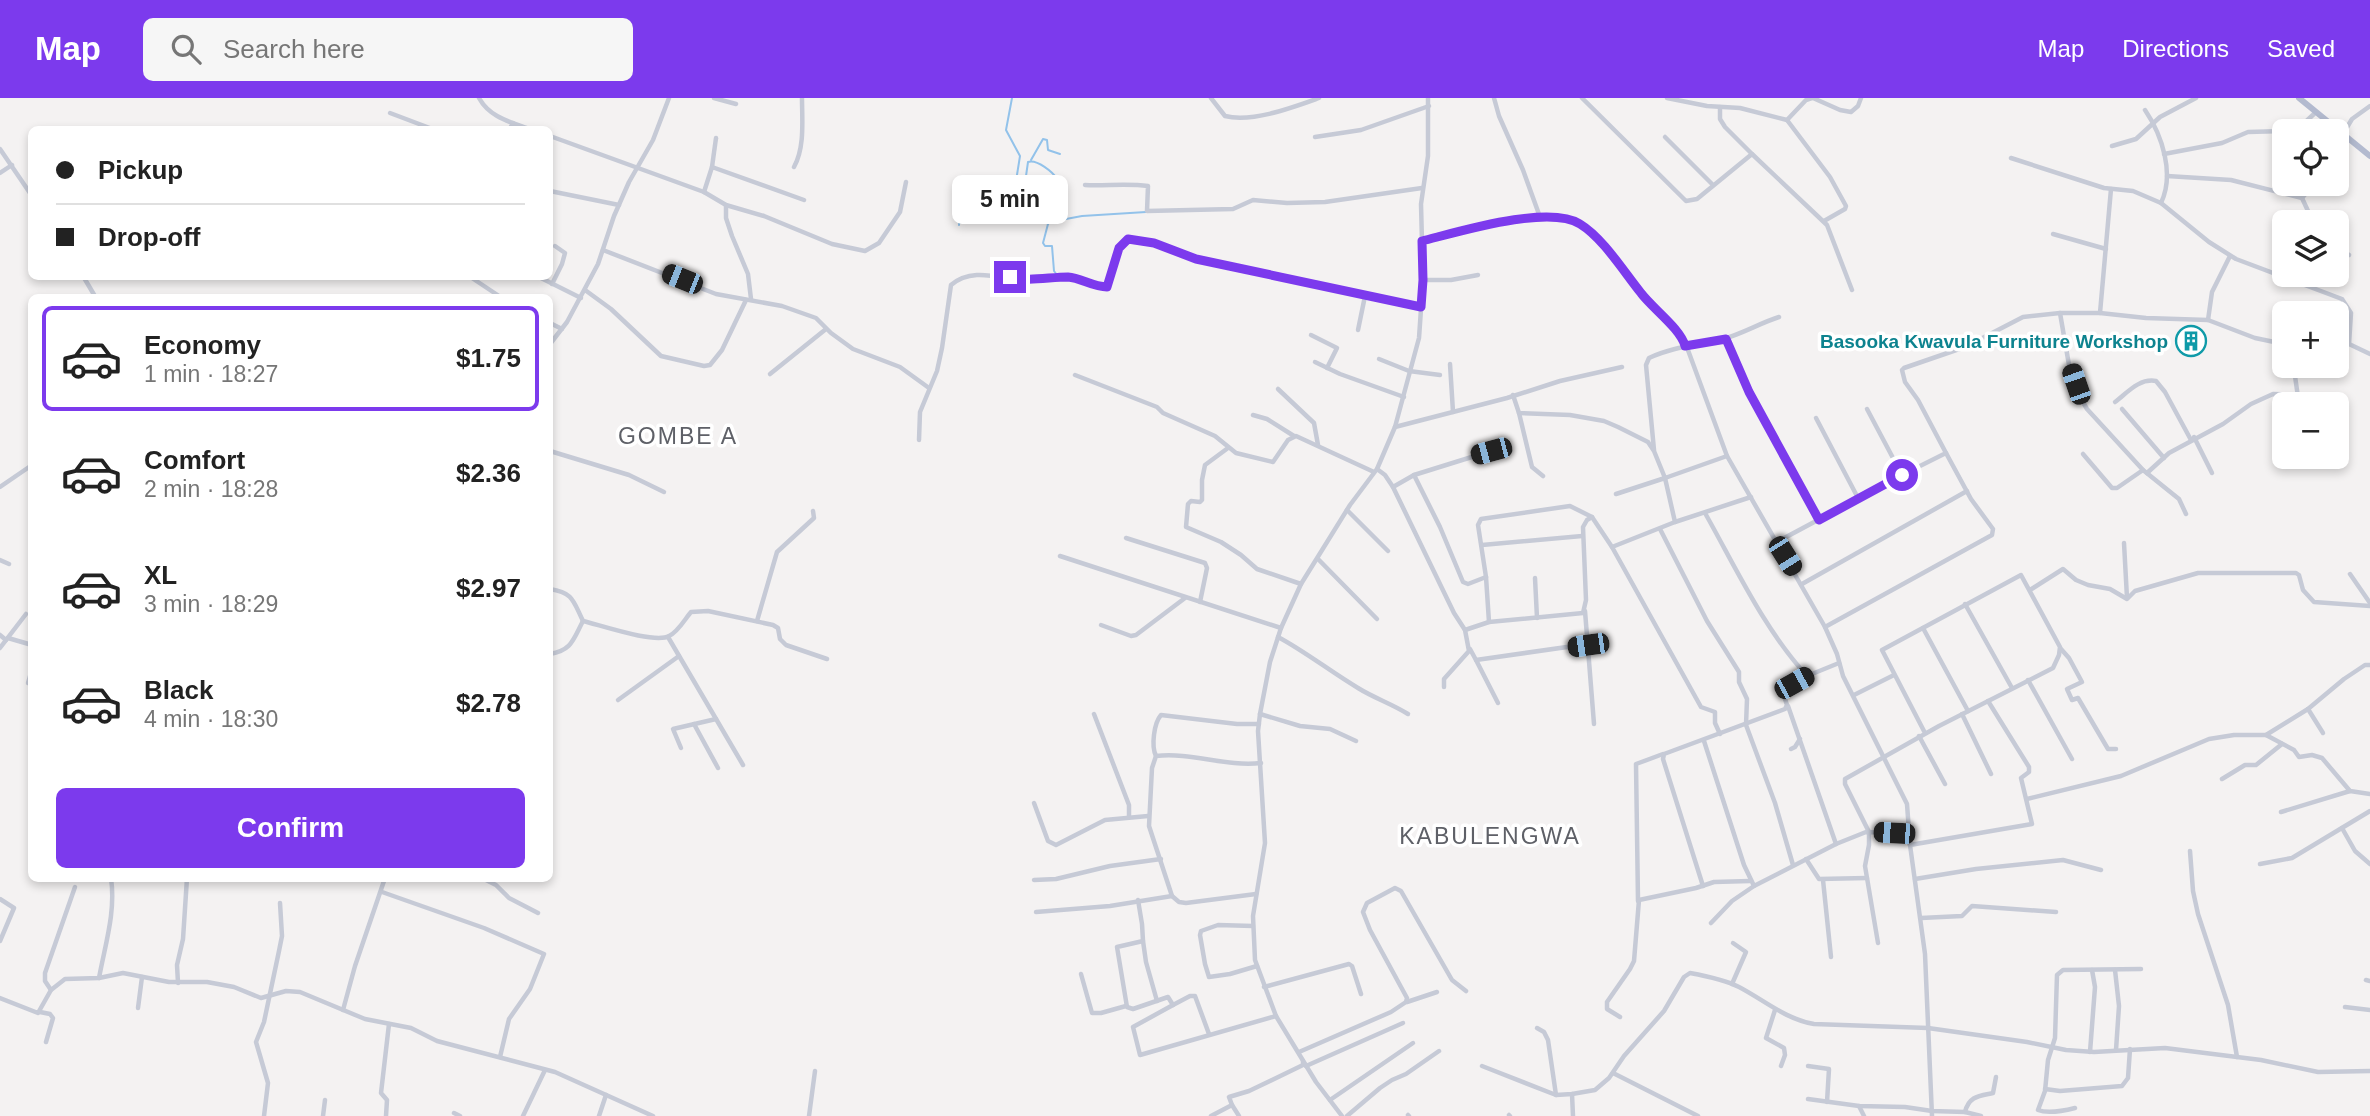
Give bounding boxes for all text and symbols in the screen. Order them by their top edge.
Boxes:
search box [143,18,633,81]
text: Map [35,30,101,67]
icon: search [167,30,205,68]
text: Search here [223,34,365,64]
text: Map [2038,35,2084,62]
text: Directions [2122,35,2229,62]
text: Saved [2267,35,2335,62]
map controls [2272,119,2349,469]
button: locate [2272,119,2349,196]
text: Pickup [98,155,183,185]
callout: 5 min [952,176,1068,225]
text: 5 min [980,186,1040,212]
button: layers [2272,210,2349,287]
text: Drop-off [98,222,201,252]
car [659,261,706,297]
route end [994,261,1026,293]
button: + [2272,301,2349,378]
building icon: Basooka Kwavula Furniture Workshop [2174,324,2208,358]
icon: car [60,327,123,390]
text: Economy [144,330,261,360]
place label: Basooka Kwavula Furniture Workshop [1820,331,2168,352]
text: $1.75 [456,343,521,373]
text: 1 min · 18:27 [144,361,278,387]
car [2060,361,2093,407]
button: − [2272,392,2349,469]
district label: GOMBE A [618,423,738,449]
car [1468,435,1515,467]
icon: car [60,442,123,505]
text: Comfort [144,445,245,475]
text: $2.36 [456,458,521,488]
route start [1886,459,1918,491]
text: 2 min · 18:28 [144,476,278,502]
car [1765,533,1806,579]
icon: car [60,557,123,620]
text: XL [144,560,177,590]
text: $2.97 [456,573,521,603]
text: 3 min · 18:29 [144,591,278,617]
car [1566,632,1611,658]
car [1771,664,1818,702]
icon: car [60,672,123,735]
text: Black [144,675,213,705]
text: $2.78 [456,688,521,718]
text: 4 min · 18:30 [144,706,278,732]
button: Confirm [56,788,525,868]
car [1873,821,1916,845]
district label: KABULENGWA [1399,823,1581,849]

